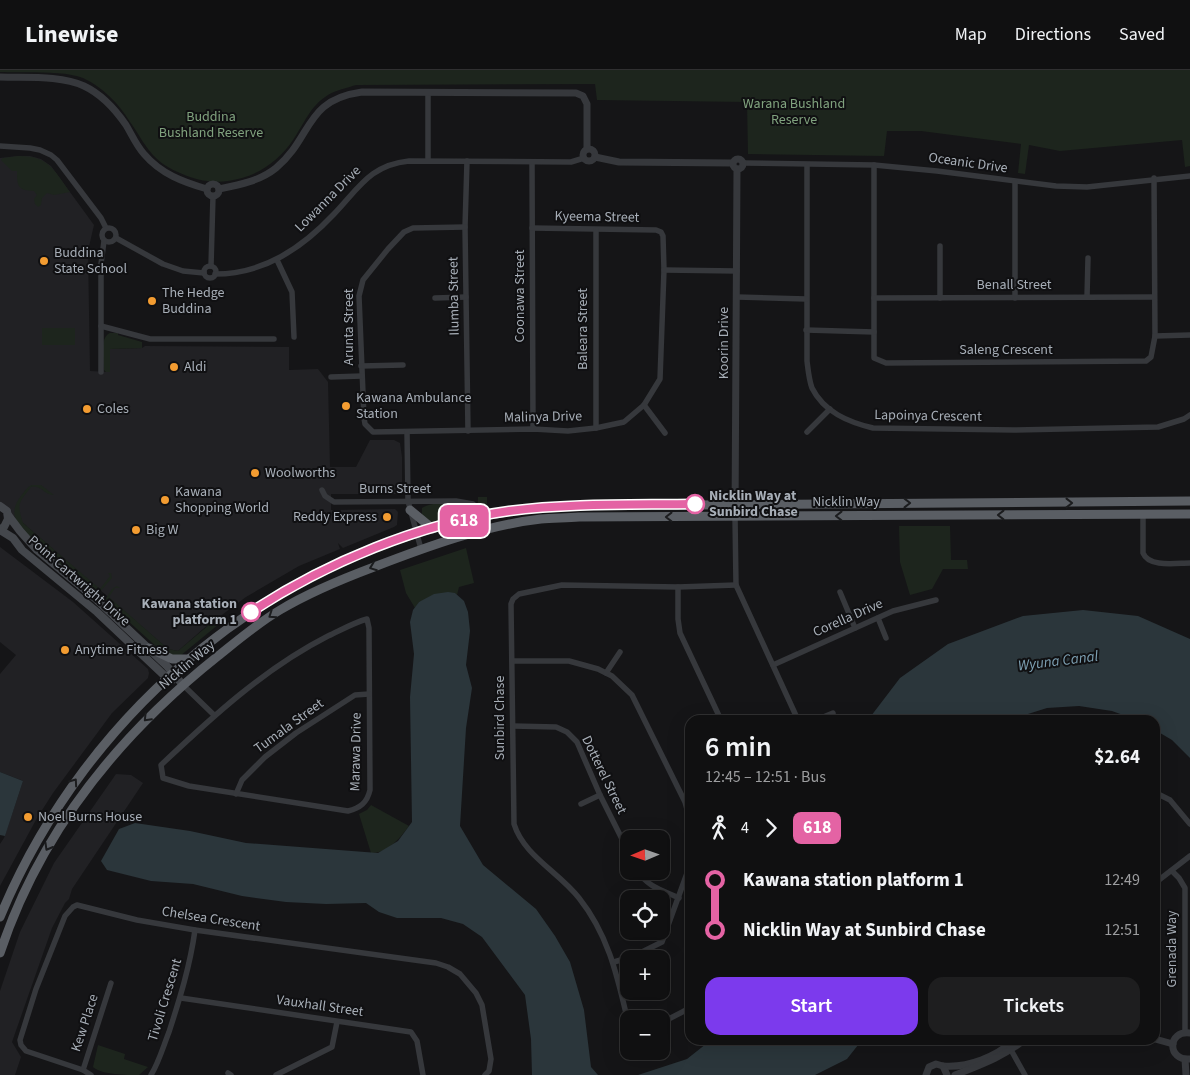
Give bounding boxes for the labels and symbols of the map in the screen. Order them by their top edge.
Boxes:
park label: Warana Bushland Reserve [743,94,845,130]
park label: Buddina Bushland Reserve [159,107,263,143]
street label: Oceanic Drive [927,148,1009,178]
street label: Lowanna Drive [290,161,366,237]
street label: Kyeema Street [554,206,640,228]
place label: Buddina State School [54,243,127,279]
street label: Coonawa Street [510,249,530,342]
marker: Buddina State School [38,255,50,267]
street label: Ilumba Street [443,256,465,336]
street label: Benall Street [977,275,1052,295]
place label: The Hedge Buddina [162,283,225,319]
street label: Arunta Street [339,288,359,366]
street label: Baleara Street [573,288,593,370]
marker: The Hedge Buddina [146,295,158,307]
street label: Koorin Drive [714,307,734,379]
street label: Saleng Crescent [959,340,1053,360]
place label: Aldi [184,357,206,377]
marker: Aldi [168,361,180,373]
place label: Kawana Ambulance Station [356,388,472,424]
place label: Coles [97,399,129,419]
marker: Kawana Ambulance Station [340,400,352,412]
marker: Coles [81,403,93,415]
street label: Lapoinya Crescent [874,405,982,427]
street label: Malinya Drive [504,406,582,428]
place label: Woolworths [265,463,336,483]
marker: Woolworths [249,467,261,479]
street label: Burns Street [359,479,431,499]
place label: Kawana Shopping World [175,482,269,518]
place label: Nicklin Way at Sunbird Chase [709,486,798,522]
street label: Nicklin Way [812,492,880,512]
marker: Kawana Shopping World [159,494,171,506]
marker: Nicklin Way at Sunbird Chase [685,494,705,514]
one-way arrow [903,498,911,508]
one-way arrow [1066,498,1073,508]
line badge: 618 [435,505,493,537]
place label: Reddy Express [293,507,377,527]
one-way arrow [997,510,1005,520]
marker: Reddy Express [381,511,393,523]
one-way arrow [835,511,842,521]
one-way arrow [665,512,672,522]
place label: Big W [146,520,179,540]
marker: Big W [130,524,142,536]
street label: Point Cartwright Drive [24,531,134,631]
one-way arrow [369,561,378,571]
place label: Kawana station platform 1 [142,594,237,630]
street label: Corella Drive [810,594,886,642]
marker: Kawana station platform 1 [241,602,261,622]
one-way arrow [268,609,278,618]
street label: Nicklin Way [155,635,220,694]
place label: Anytime Fitness [75,640,168,660]
marker: Anytime Fitness [59,644,71,656]
water label: Wyuna Canal [1017,646,1100,676]
street label: Sunbird Chase [490,676,510,760]
street label: Tumala Street [250,694,328,758]
street label: Marawa Drive [345,712,367,792]
one-way arrow [144,713,153,722]
street label: Dotterel Street [576,732,632,818]
one-way arrow [68,778,77,788]
place label: Noel Burns House [38,807,142,827]
marker: Noel Burns House [22,811,34,823]
north arrow [620,830,670,880]
one-way arrow [45,841,55,850]
street label: Chelsea Crescent [160,901,262,937]
street label: Grenada Way [1162,910,1182,988]
street label: Tivoli Crescent [143,956,187,1044]
street label: Vauxhall Street [275,990,365,1022]
street label: Kew Place [66,992,104,1054]

